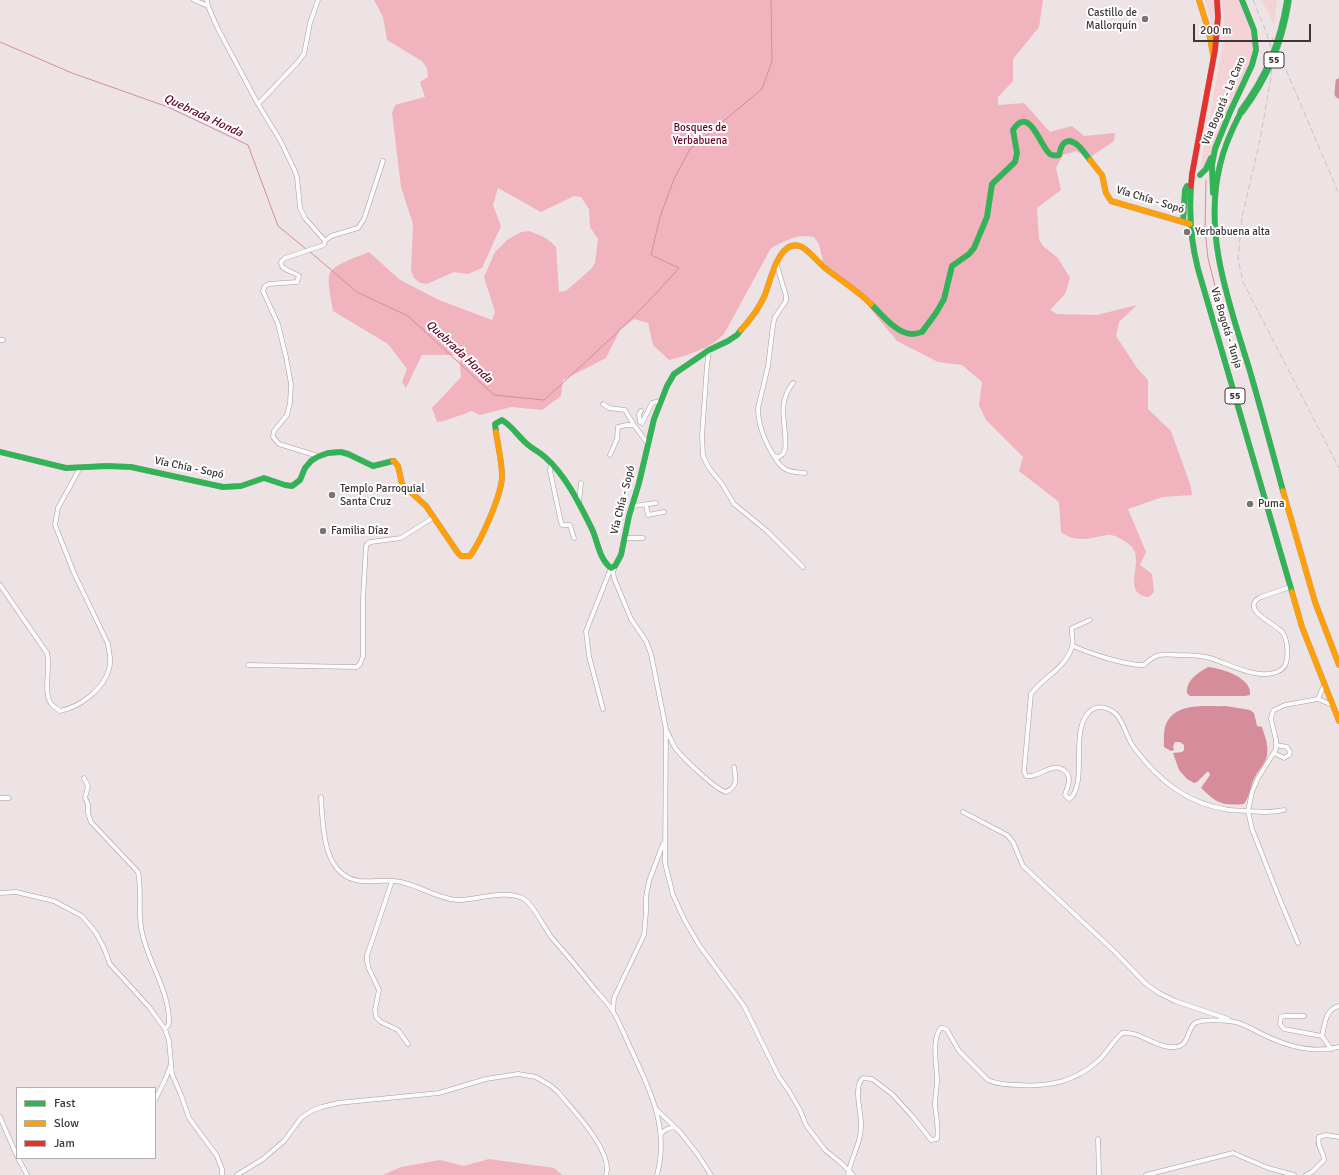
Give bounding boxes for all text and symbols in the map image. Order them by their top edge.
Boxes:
place label: Castillo de Mallorquín [1086,6,1137,32]
marker: Castillo de Mallorquín [1140,14,1150,24]
scale bar [1195,16,1313,42]
text: 200 m [1200,23,1232,38]
road number: 55 [1264,52,1284,68]
street label: Vía Bogotá - La Caro [1199,55,1249,147]
water label: Quebrada Honda [161,91,245,141]
park label: Bosques de Yerbabuena [673,121,727,147]
street label: Vía Chía - Sopó [1114,183,1186,217]
place label: Yerbabuena alta [1195,225,1270,239]
marker: Yerbabuena alta [1182,227,1192,237]
street label: Vía Bogotá - Tunja [1207,286,1245,370]
water label: Quebrada Honda [423,318,495,386]
road number: 55 [1225,388,1245,404]
street label: Vía Chía - Sopó [153,454,225,482]
street label: Vía Chía - Sopó [608,464,638,536]
place label: Templo Parroquial Santa Cruz [340,482,425,508]
marker: Templo Parroquial Santa Cruz [327,490,337,500]
place label: Puma [1258,497,1284,511]
marker: Puma [1245,499,1255,509]
place label: Familia Díaz [331,524,388,538]
marker: Familia Díaz [318,526,328,536]
legend [16,1087,156,1159]
text: Fast [54,1096,75,1111]
text: Slow [54,1116,79,1131]
text: Jam [54,1136,75,1151]

